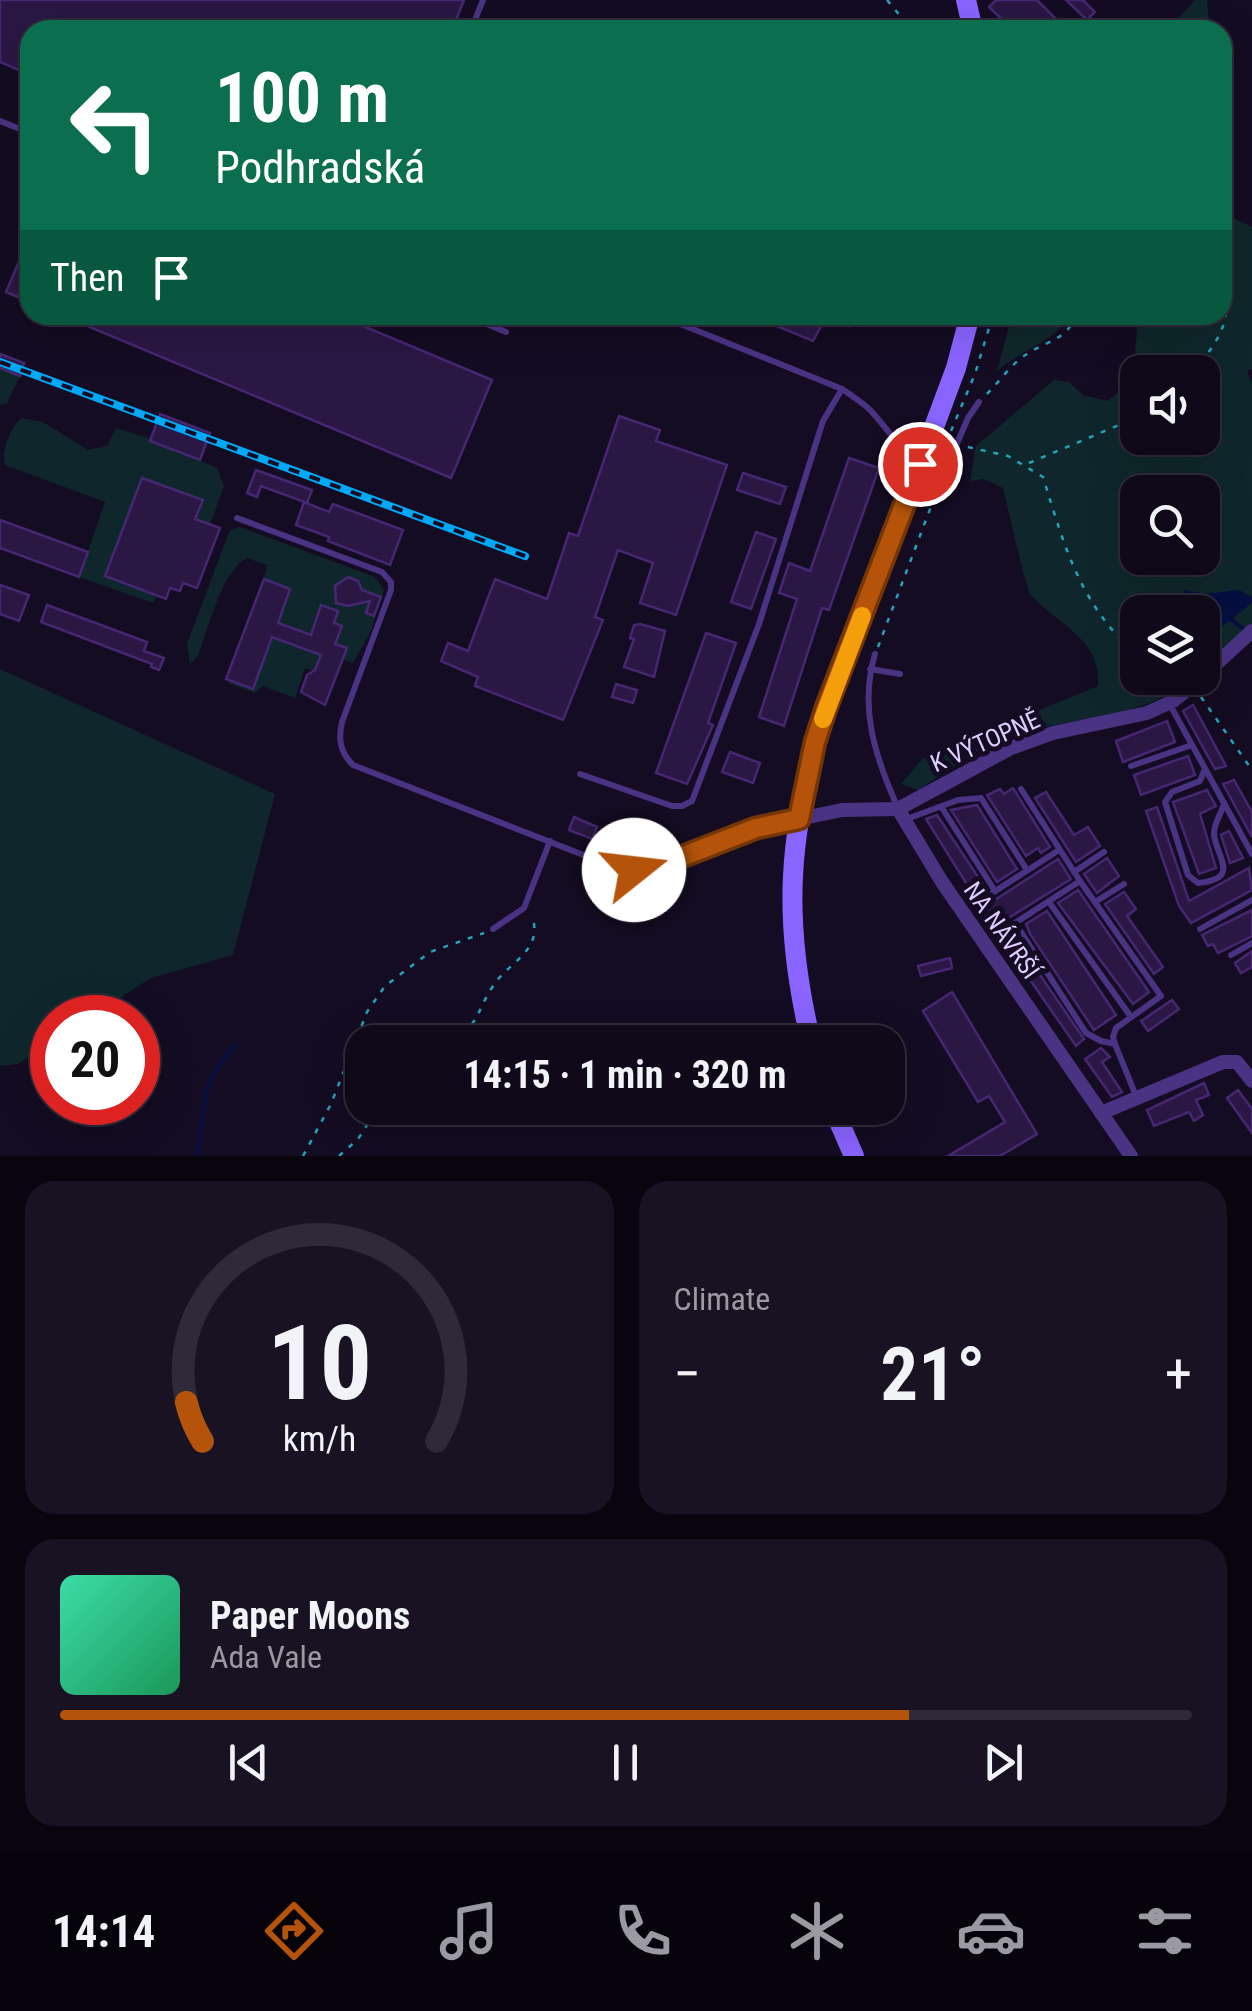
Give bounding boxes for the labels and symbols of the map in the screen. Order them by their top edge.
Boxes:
pin [878,422,963,507]
street label: K VÝTOPNĚ [926,704,1044,778]
position arrow [582,818,686,922]
street label: NA NÁVRŠÍ [958,876,1047,985]
speed limit sign: 20 [30,995,160,1125]

